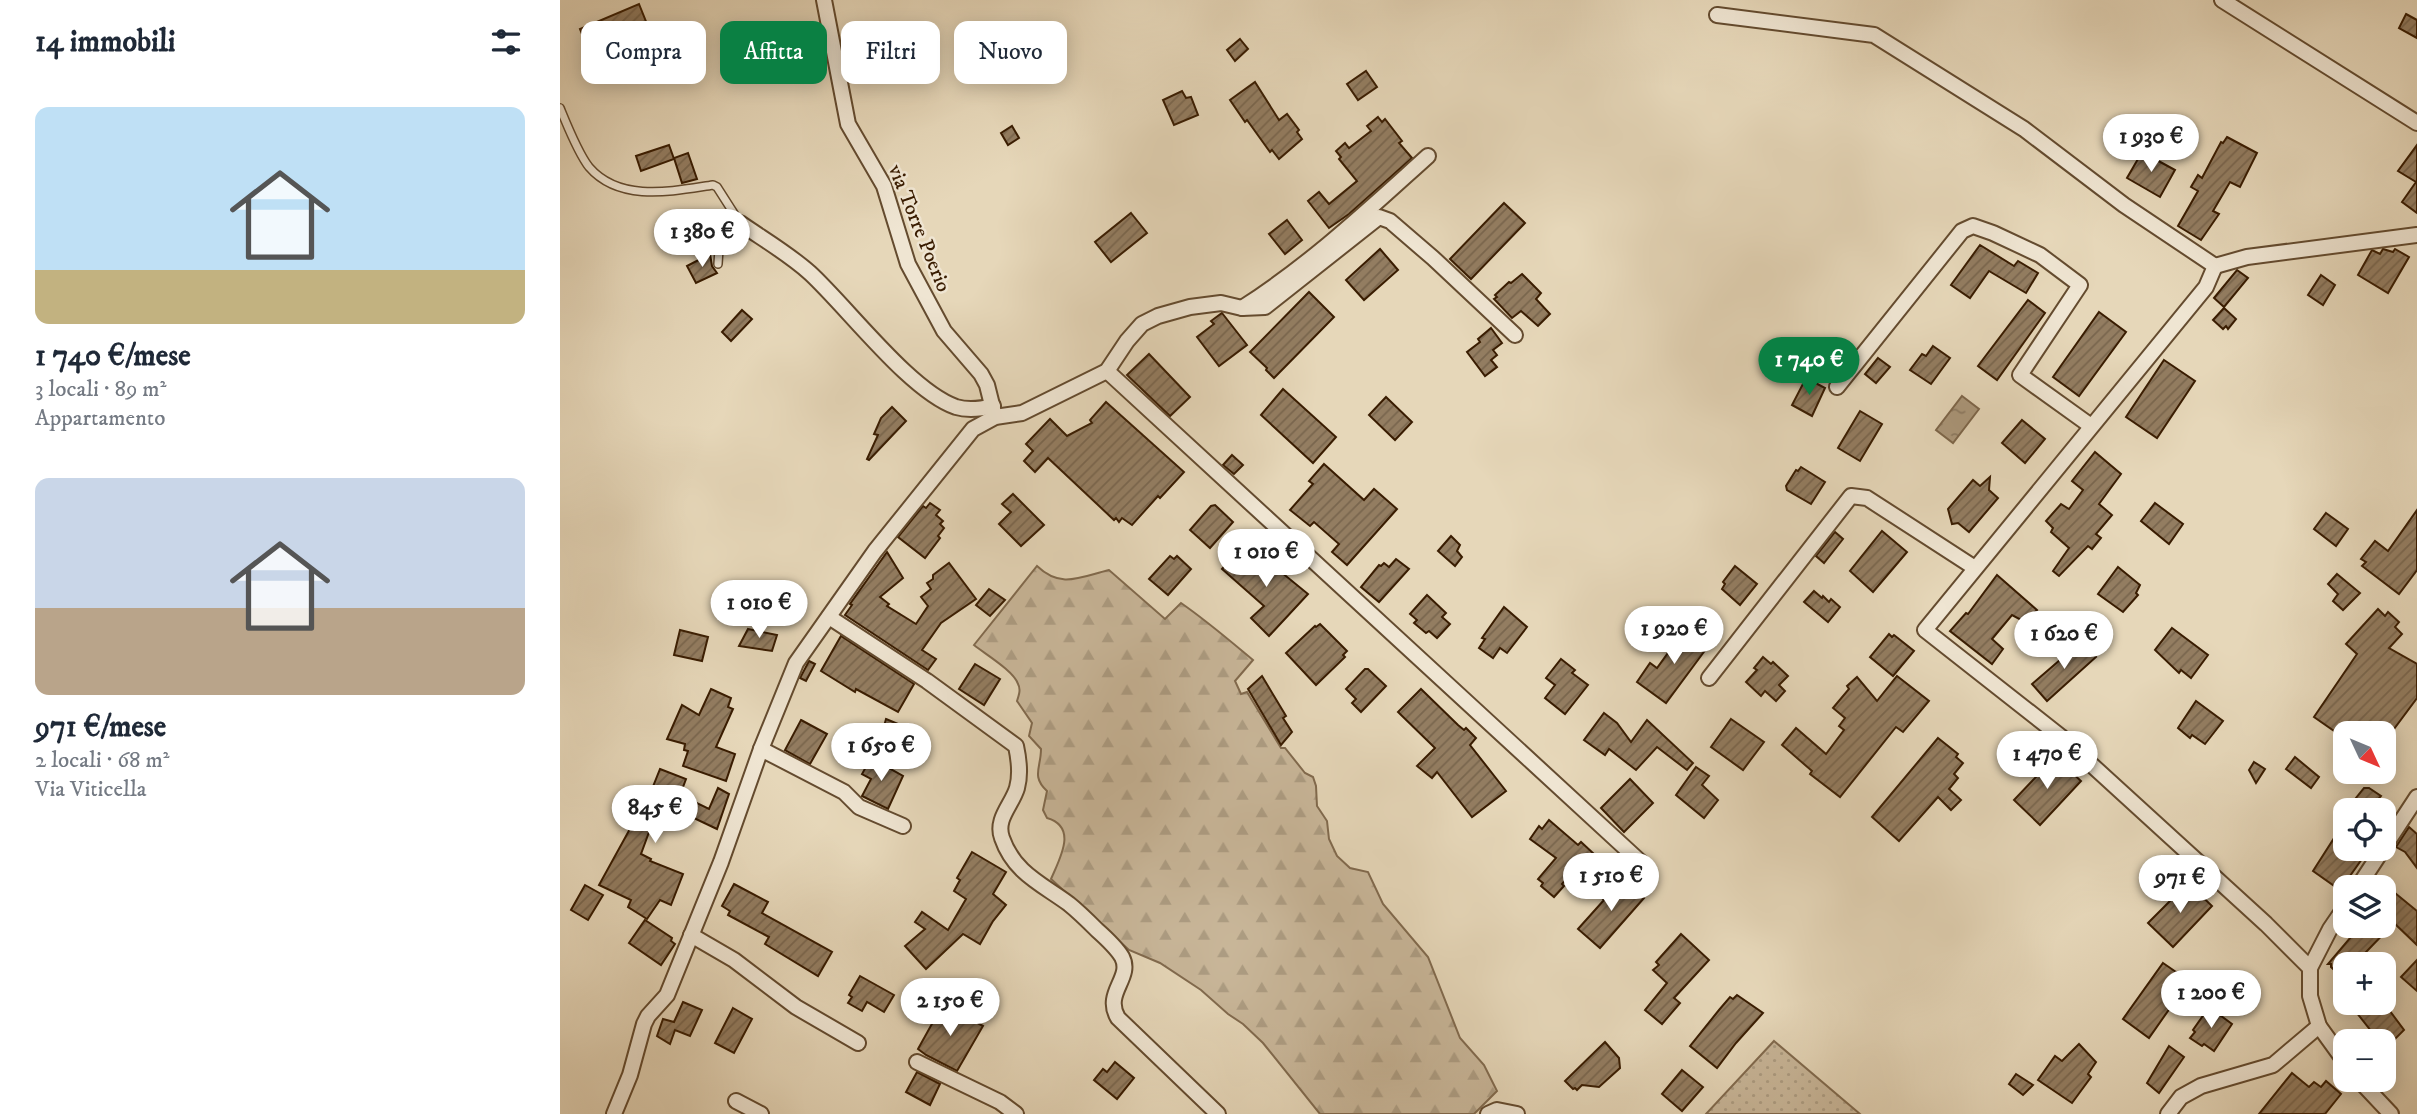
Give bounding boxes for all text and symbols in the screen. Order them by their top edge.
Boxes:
chip: Compra [581,21,706,84]
chip: Affitta [720,21,827,84]
chip: Filtri [841,21,940,84]
chip: Nuovo [954,21,1067,84]
icon: filters [487,23,525,61]
text: 14 immobili [35,24,176,61]
pin: 1 930 € [2086,114,2216,174]
text: 1 930 € [2119,122,2183,151]
icon: home [217,152,343,278]
street label: via Torre Poerio [881,160,956,296]
pin: 1 380 € [637,210,767,269]
text: 1 380 € [670,217,734,246]
text: 1 740 €/mese [35,338,191,375]
pin: 1 740 € [1744,338,1874,397]
text: 1 740 € [1774,345,1844,374]
text: 3 locali · 89 m² [35,375,166,404]
text: Appartamento [35,404,165,433]
icon: home [217,523,343,649]
pin: 1 010 € [1201,530,1331,589]
text: 1 010 € [1234,537,1298,566]
pin: 1 010 € [694,580,824,640]
text: 1 010 € [727,588,791,617]
pin: 1 920 € [1609,606,1739,666]
pin: 1 620 € [1999,612,2129,671]
text: 1 920 € [1641,614,1707,643]
text: 1 620 € [2030,619,2098,648]
text: 971 €/mese [35,709,166,746]
north arrow [2333,721,2396,784]
map controls [2333,721,2396,1092]
pin: 1 650 € [816,724,946,783]
text: 1 650 € [847,731,915,760]
pin: 1 470 € [1982,732,2112,791]
text: 1 470 € [2013,739,2081,768]
text: 2 locali · 68 m² [35,746,170,775]
text: Via Viticella [35,775,147,804]
pin: 845 € [606,786,704,845]
text: 845 € [628,793,682,822]
button: locate [2333,798,2396,861]
pin: 1 510 € [1546,853,1676,913]
pin: 971 € [2131,856,2229,915]
text: 1 510 € [1579,861,1643,890]
text: 971 € [2155,863,2205,892]
button: layers [2333,875,2396,938]
button: + [2333,952,2396,1015]
pin: 1 200 € [2146,970,2276,1030]
pin: 2 150 € [885,978,1015,1038]
text: 1 200 € [2177,978,2245,1007]
text: 2 150 € [917,986,983,1015]
button: − [2333,1029,2396,1092]

